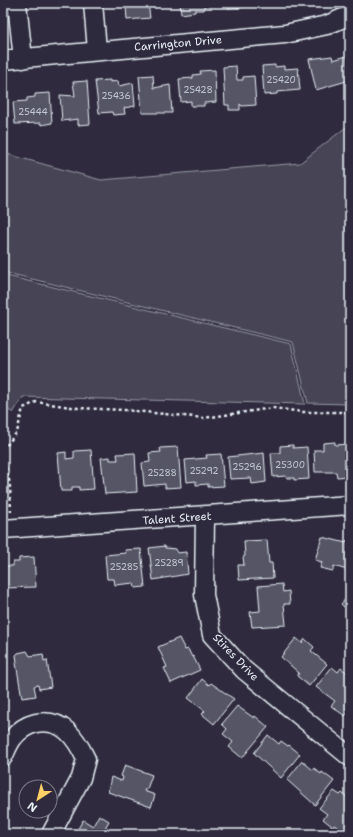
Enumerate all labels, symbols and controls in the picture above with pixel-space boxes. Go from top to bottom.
street label: Carrington Drive [134,32,222,55]
house number: 25420 [266,74,296,86]
house number: 25428 [183,84,213,96]
house number: 25436 [101,90,131,102]
house number: 25444 [18,106,48,118]
house number: 25300 [275,459,305,471]
house number: 25296 [232,461,262,473]
house number: 25292 [189,465,219,477]
house number: 25288 [147,467,177,479]
street label: Talent Street [142,509,212,528]
house number: 25289 [154,557,184,569]
house number: 25285 [110,561,138,573]
street label: Stires Drive [209,630,262,684]
north arrow [18,779,58,819]
text: N [24,798,40,815]

